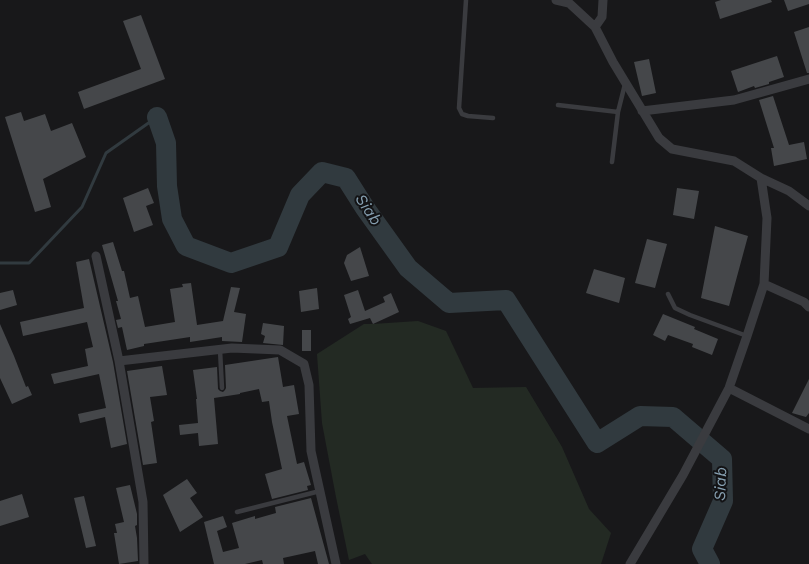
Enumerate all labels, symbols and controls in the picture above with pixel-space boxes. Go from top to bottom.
water label: Siab [351,191,385,229]
water label: Siab [711,467,731,501]

